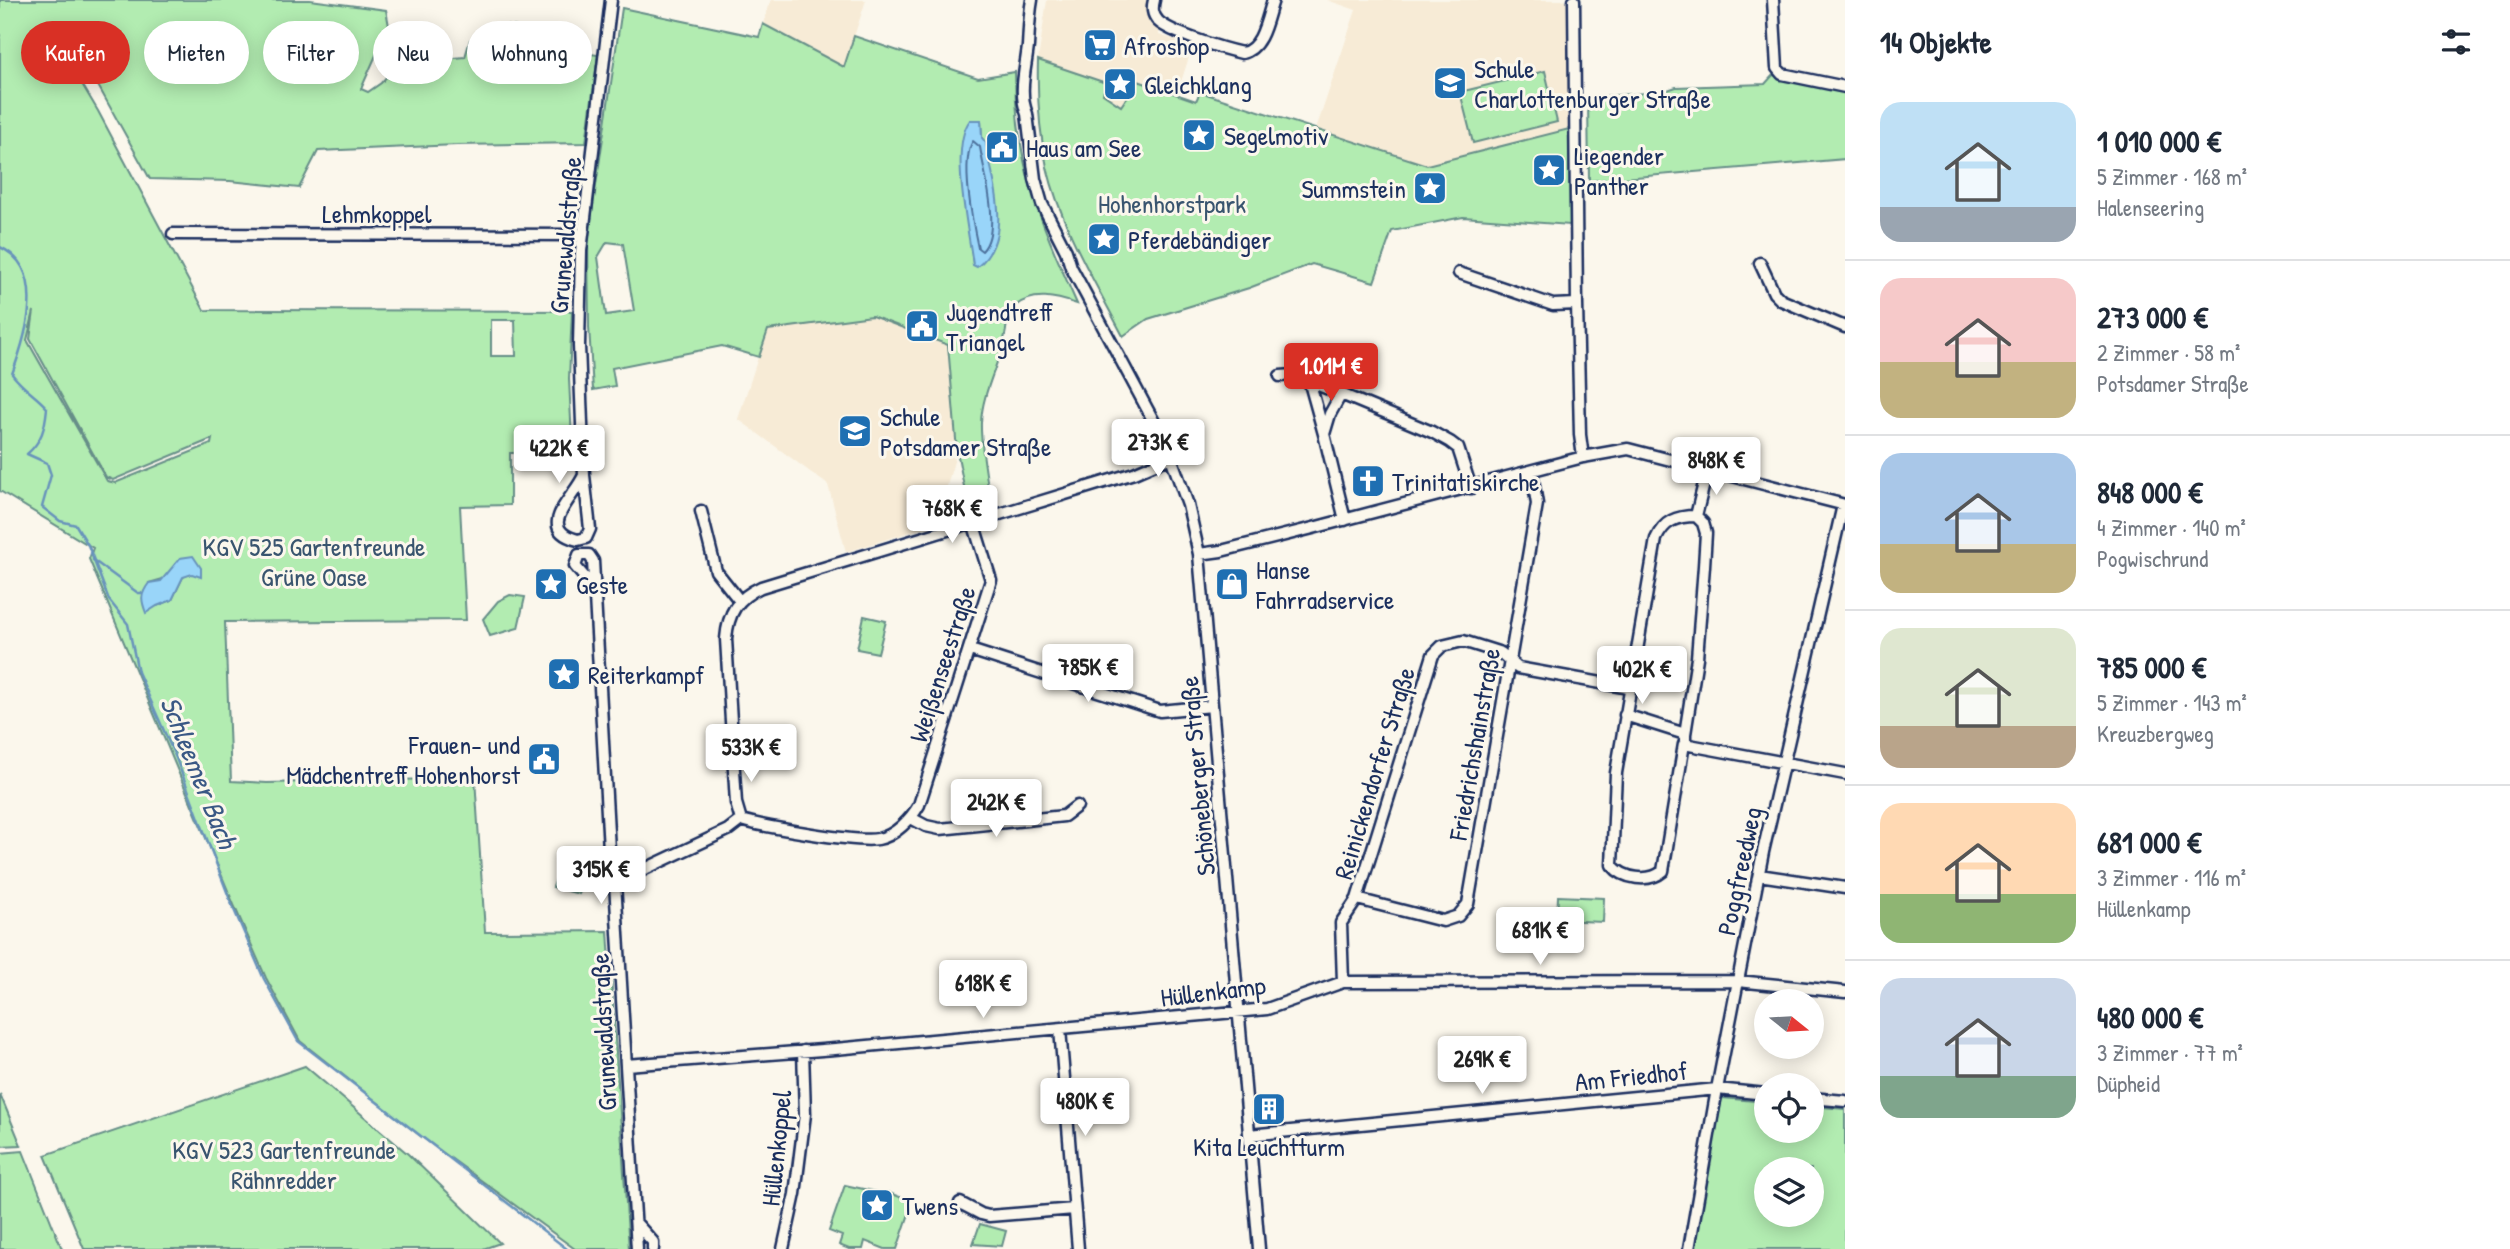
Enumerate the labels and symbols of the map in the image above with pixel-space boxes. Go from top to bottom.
supermarket icon: Afroshop [1081,26,1119,64]
place label: Afroshop [1124,28,1209,63]
place label: Schule Charlottenburger Straße [1474,51,1711,116]
school or university icon: Schule Charlottenburger Straße [1431,64,1469,102]
place icon: Gleichklang [1101,65,1139,103]
place label: Gleichklang [1144,67,1252,102]
place icon: Segelmotiv [1180,116,1218,154]
place label: Segelmotiv [1224,118,1329,153]
public building icon: Haus am See [983,128,1021,166]
place label: Haus am See [1026,130,1141,165]
place label: Liegender Panther [1574,138,1664,203]
place icon: Liegender Panther [1530,151,1568,189]
street label: Grunewaldstraße [541,155,589,315]
place icon: Summstein [1411,169,1449,207]
place label: Summstein [1301,171,1406,206]
park label: Hohenhorstpark [1098,186,1246,221]
street label: Lehmkoppel [322,196,432,231]
place icon: Pferdebändiger [1085,220,1123,258]
place label: Pferdebändiger [1128,222,1271,257]
place label: Jugendtreff Triangel [946,294,1053,359]
public building icon: Jugendtreff Triangel [903,307,941,345]
pin: 1.01M € [1266,344,1396,403]
place label: Schule Potsdamer Straße [880,399,1051,464]
school or university icon: Schule Potsdamer Straße [836,412,874,450]
pin: 273K € [1101,420,1215,479]
pin: 422K € [502,426,616,485]
pin: 848K € [1659,438,1773,497]
church icon: Trinitatiskirche [1349,462,1387,500]
place label: Trinitatiskirche [1392,464,1539,499]
pin: 768K € [895,486,1009,545]
park label: KGV 525 Gartenfreunde Grüne Oase [203,529,425,594]
place label: Hanse Fahrradservice [1255,552,1394,617]
place icon: Geste [532,565,570,603]
shop icon: Hanse Fahrradservice [1213,565,1251,603]
place label: Geste [576,567,628,602]
street label: Weißenseestraße [900,582,984,746]
pin: 785K € [1031,644,1145,704]
street label: Friedrichshainstraße [1440,645,1508,844]
pin: 402K € [1585,646,1699,706]
place icon: Reiterkampf [545,655,583,693]
place label: Reiterkampf [588,657,705,692]
street label: Reinickendorfer Straße [1325,663,1423,883]
street label: Schöneberger Straße [1171,675,1223,877]
water label: Schleemer Bach [151,691,247,856]
pin: 533K € [694,724,808,784]
place label: Frauen- und Mädchentreff Hohenhorst [286,727,521,792]
public building icon: Frauen- und Mädchentreff Hohenhorst [525,740,563,778]
pin: 242K € [939,780,1053,839]
street label: Poggfreedweg [1708,804,1770,938]
pin: 315K € [544,846,658,906]
pin: 681K € [1483,908,1597,967]
street label: Grunewaldstraße [581,952,625,1112]
pin: 618K € [926,960,1040,1020]
street label: Hüllenkamp [1158,967,1268,1015]
north arrow [1754,989,1824,1059]
pin: 269K € [1425,1036,1539,1096]
street label: Am Friedhof [1573,1053,1690,1099]
pin: 480K € [1028,1078,1142,1138]
street label: Hüllenkoppel [752,1088,800,1208]
building icon: Kita Leuchtturm [1250,1090,1288,1128]
place label: Kita Leuchtturm [1193,1129,1345,1164]
park label: KGV 523 Gartenfreunde Rähnredder [172,1132,396,1197]
place icon: Twens [858,1186,896,1224]
place label: Twens [902,1188,958,1223]

